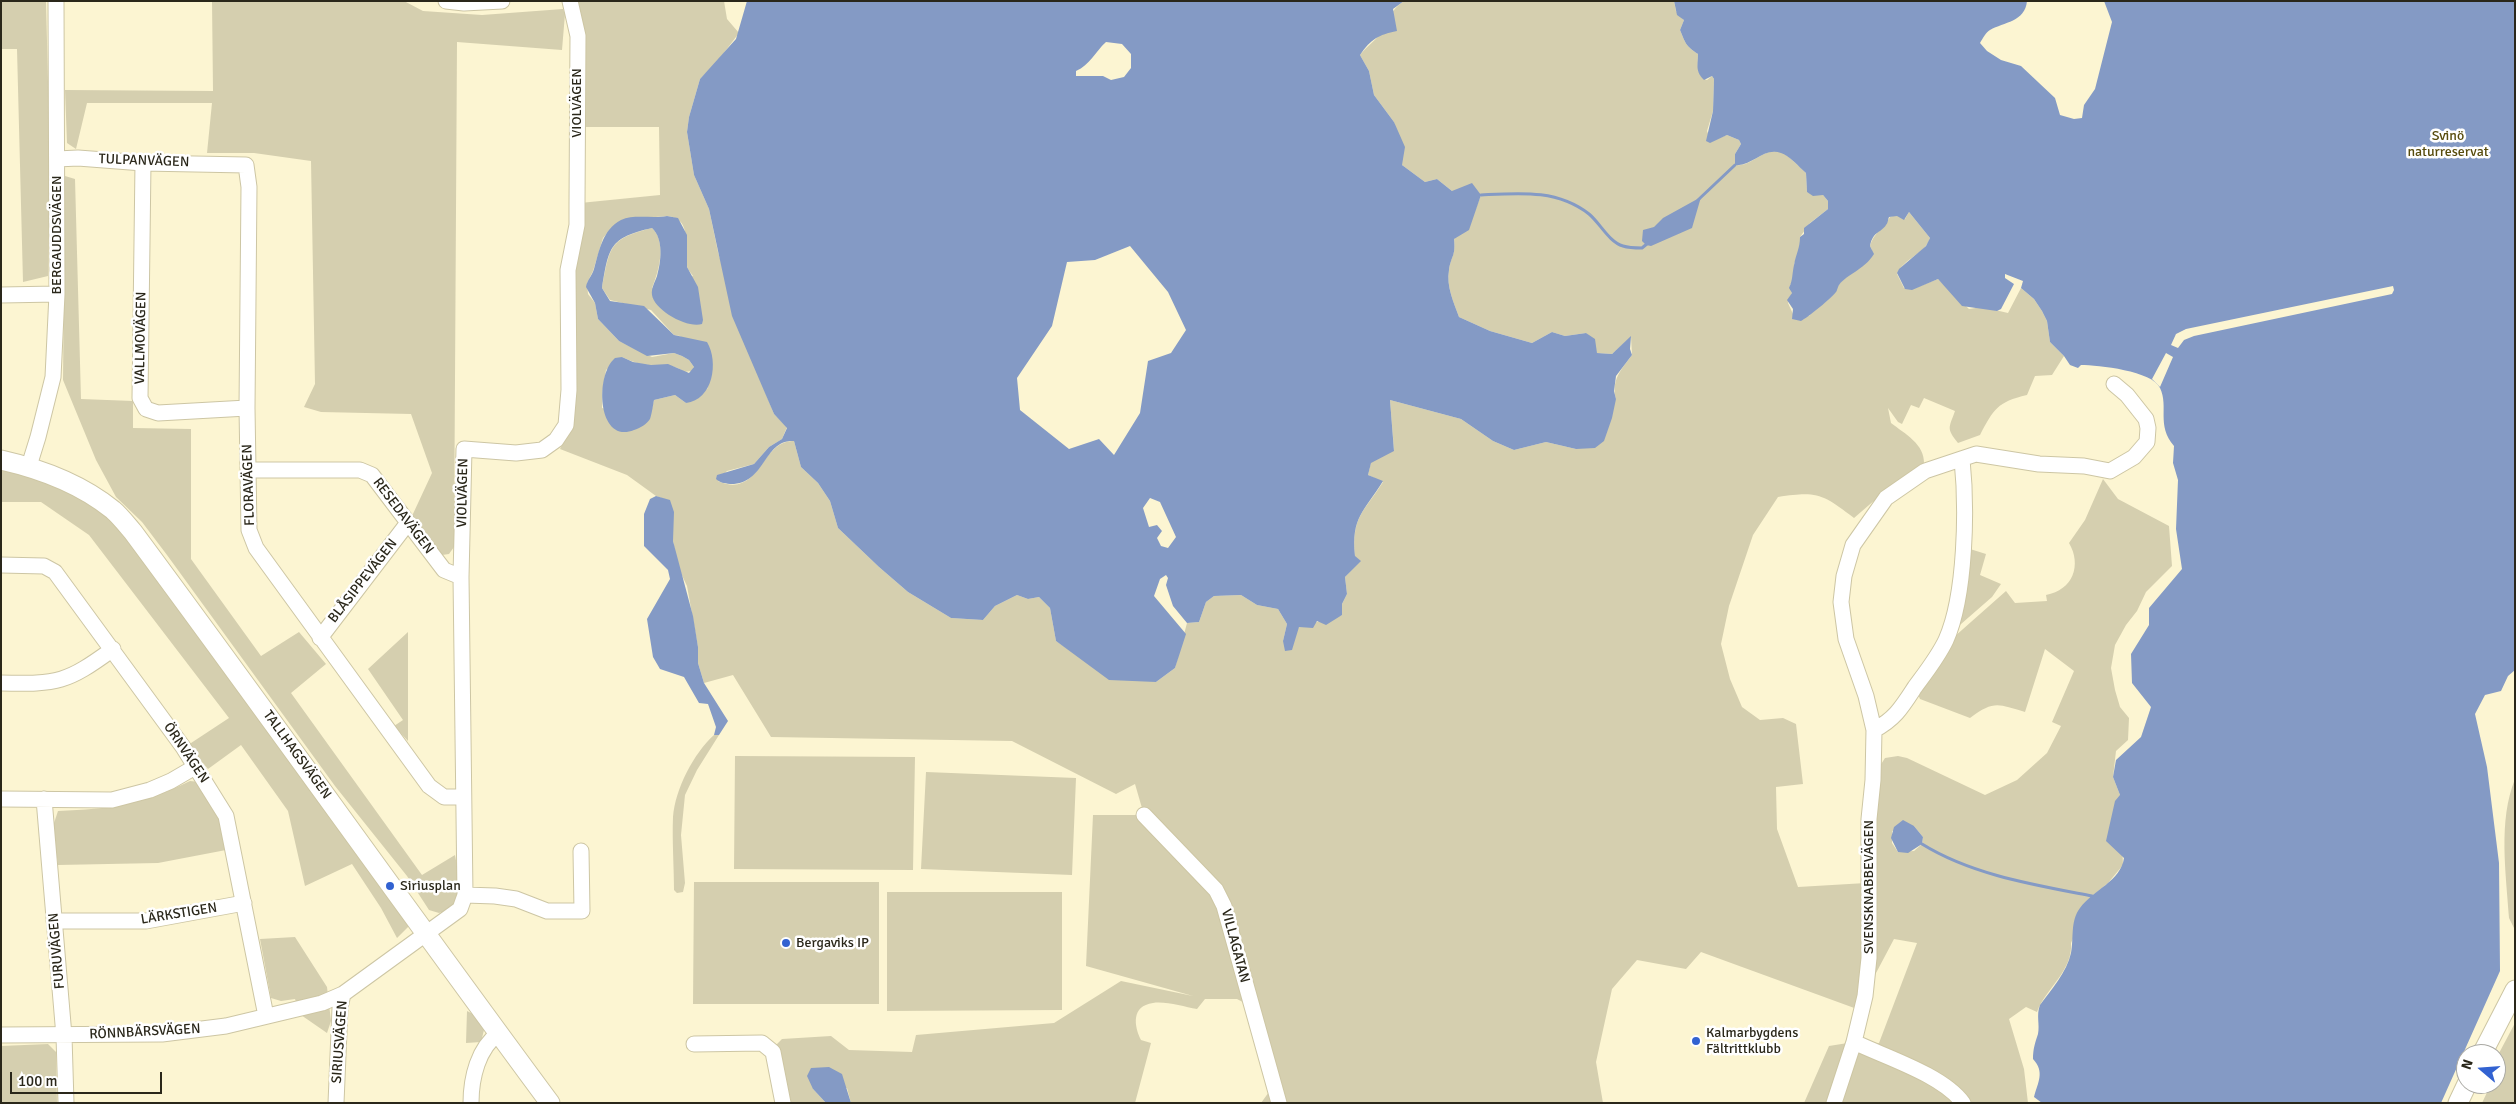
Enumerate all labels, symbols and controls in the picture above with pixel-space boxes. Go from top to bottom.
street label: VIOLVÄGEN [569,68,585,138]
park label: Svinö naturreservat [2407,128,2489,160]
street label: TULPANVÄGEN [98,151,190,171]
street label: BERGAUDDSVÄGEN [49,176,65,294]
street label: VALLMOVÄGEN [132,291,150,385]
street label: FLORAVÄGEN [239,444,259,526]
street label: VIOLVÄGEN [454,458,472,528]
street label: RESEDAVÄGEN [369,475,437,557]
street label: BLÅSIPPEVÄGEN [325,536,401,626]
street label: TALLHAGSVÄGEN [259,708,335,802]
street label: ÖRNVÄGEN [160,720,212,786]
street label: SVENSKNABBEVÄGEN [1861,820,1877,954]
place label: Siriusplan [400,878,461,894]
marker: Siriusplan [384,880,396,892]
street label: LÄRKSTIGEN [140,900,218,928]
street label: VILLAGATAN [1217,907,1253,985]
street label: FURUVÄGEN [45,912,69,990]
place label: Bergaviks IP [796,935,869,951]
marker: Bergaviks IP [780,937,792,949]
street label: SIRIUSVÄGEN [329,1000,351,1084]
street label: RÖNNBÄRSVÄGEN [89,1021,201,1043]
place label: Kalmarbygdens Fältrittklubb [1706,1025,1798,1058]
marker: Kalmarbygdens Fältrittklubb [1690,1035,1702,1047]
north arrow [2456,1044,2506,1094]
text: N [2458,1057,2477,1072]
scale bar [12,1062,165,1094]
text: 100 m [18,1072,58,1090]

